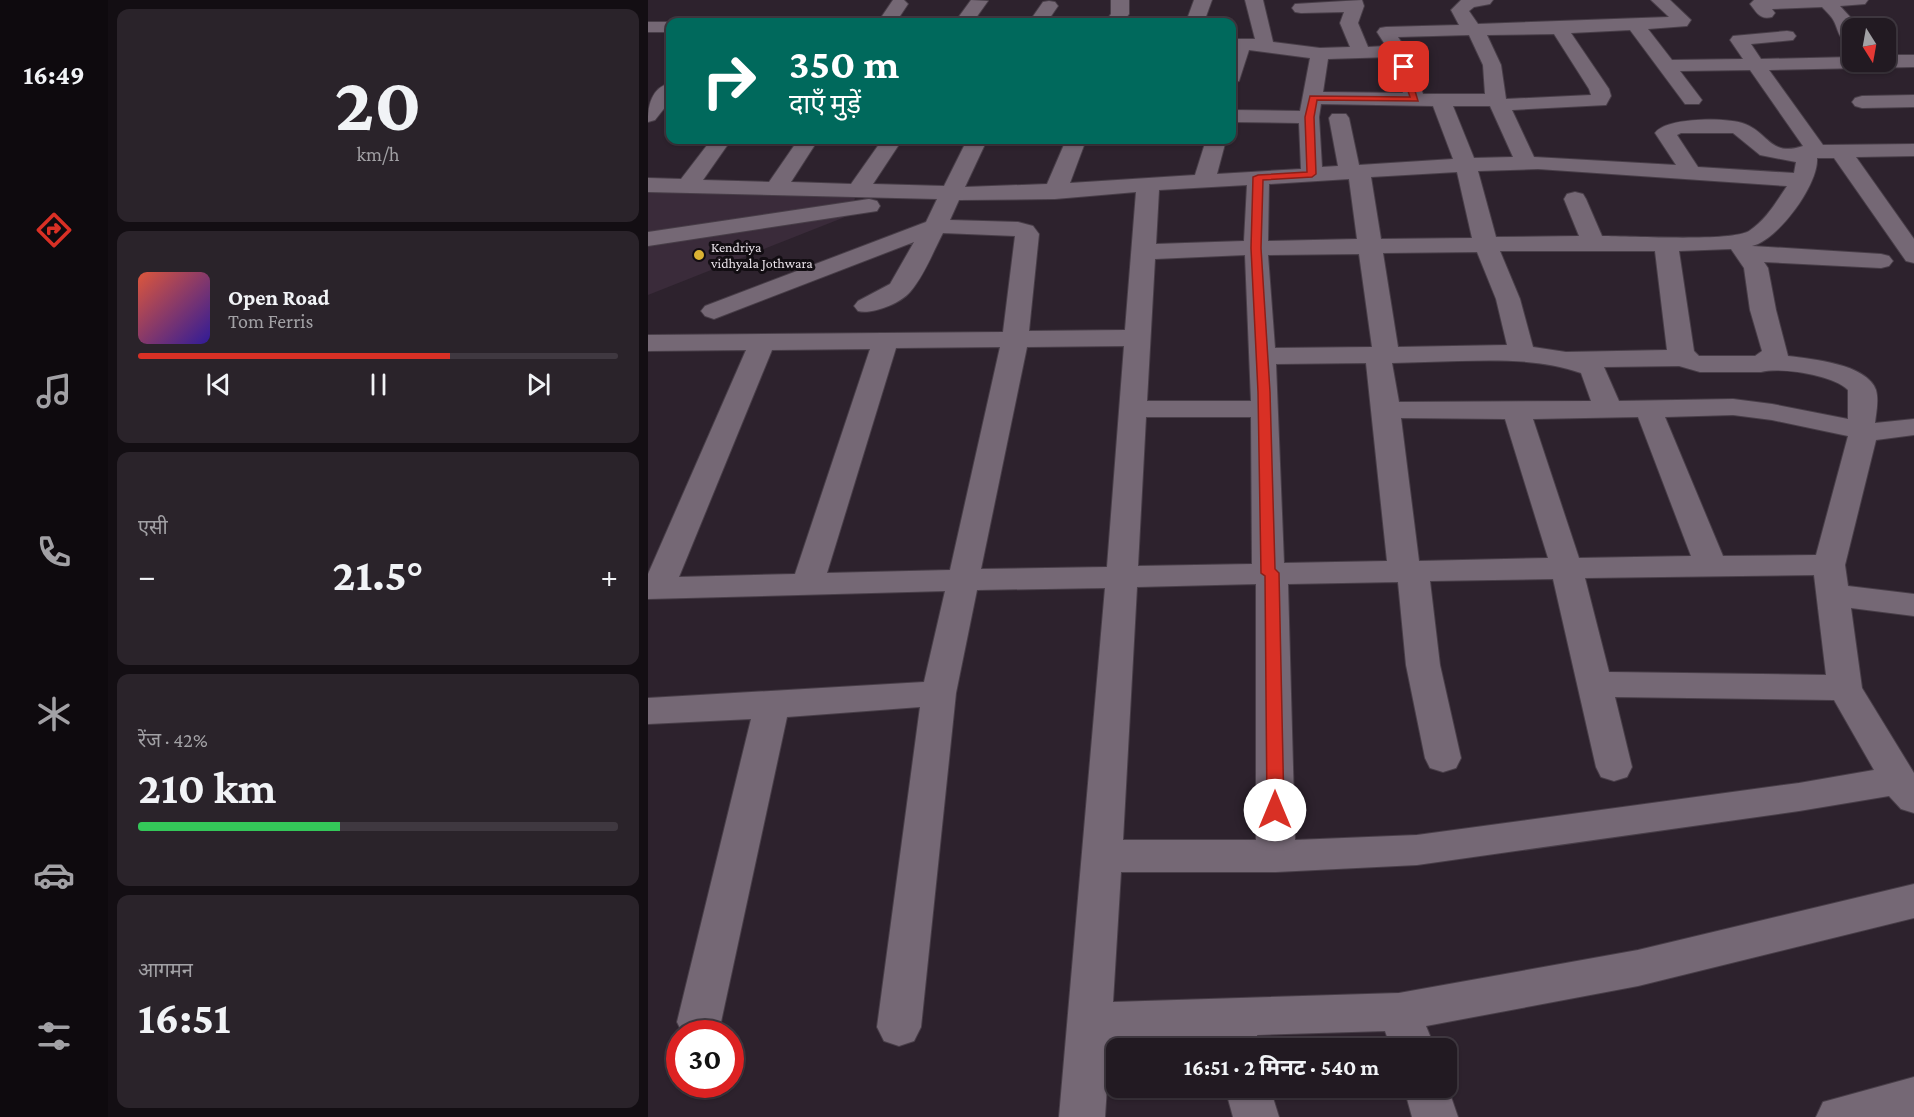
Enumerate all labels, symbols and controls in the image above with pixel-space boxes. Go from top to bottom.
north arrow [1842,18,1896,72]
map controls [1842,18,1896,72]
text: 350 m [789,40,899,87]
pin [1378,41,1429,92]
icon: right [690,42,768,120]
icon: arrive [1387,50,1420,83]
text: 16:49 [23,60,85,90]
text: 20 [334,60,422,147]
text: दाएँ मुड़ें [789,89,861,119]
text: km/h [356,143,400,165]
icon: directions [33,209,75,251]
place label: Kendriya vidhyala Jothwara [710,239,813,271]
marker: Kendriya vidhyala Jothwara [692,248,706,262]
text: Open Road [228,285,330,310]
text: Tom Ferris [228,310,313,332]
icon: previous [202,368,235,401]
icon: pause [362,368,395,401]
icon: next [522,368,555,401]
icon: music [33,370,75,412]
text: एसी [138,516,168,538]
icon: phone [33,531,75,573]
text: 21.5° [333,550,423,600]
text: − [138,557,155,594]
text: + [601,557,618,594]
icon: climate [33,693,75,735]
text: रेंज · 42% [138,729,208,751]
text: 210 km [138,763,276,813]
position arrow [1243,778,1307,842]
icon: car [33,854,75,896]
text: आगमन [138,959,193,981]
text: 16:51 [138,993,231,1043]
icon: filters [33,1015,75,1057]
speed limit sign: 30 [666,1020,744,1098]
text: 16:51 · 2 मिनट · 540 m [1184,1055,1379,1080]

